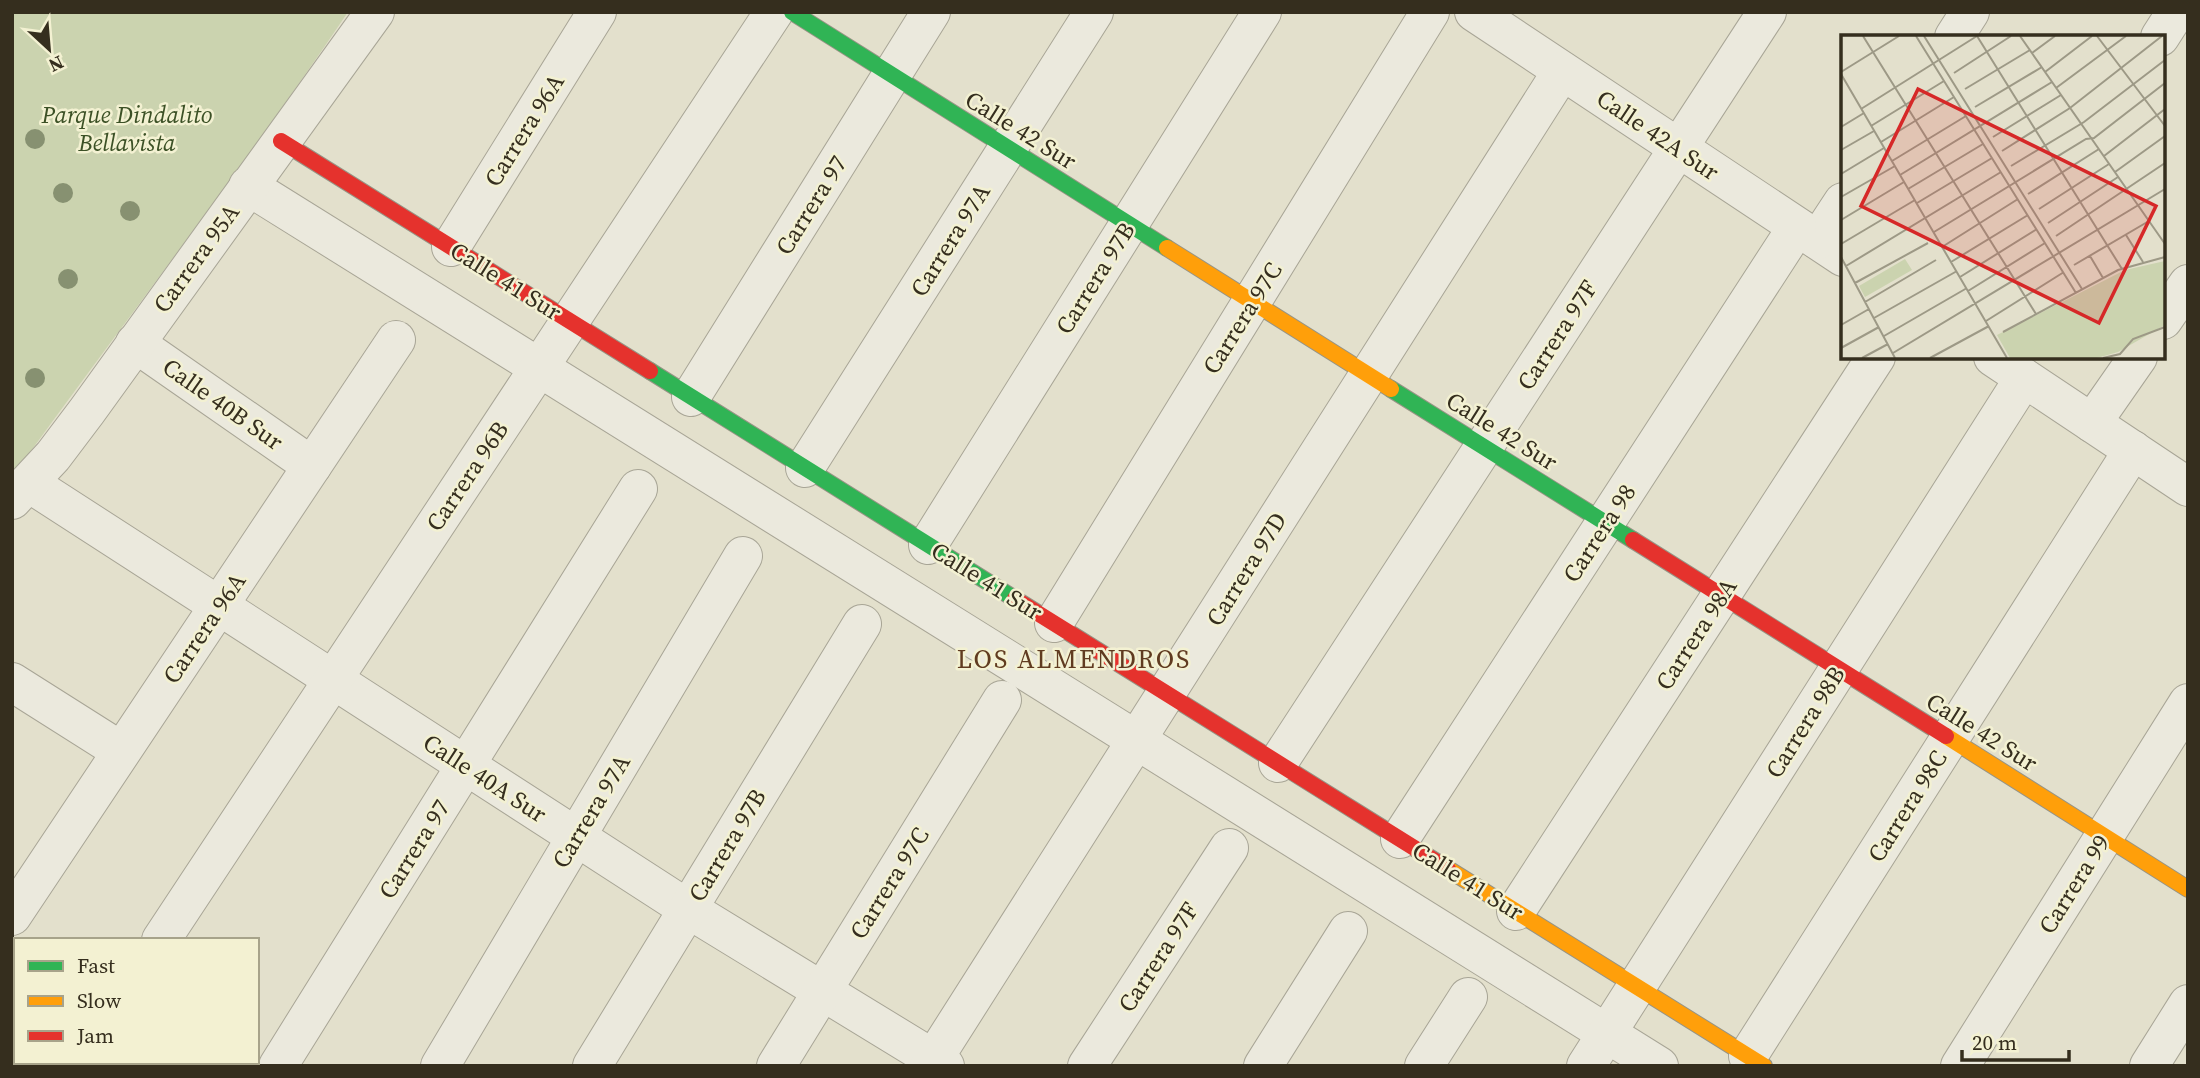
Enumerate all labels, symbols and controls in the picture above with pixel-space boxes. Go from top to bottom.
north arrow [14,14,84,84]
inset map [1841,35,2165,359]
text: N [44,50,68,79]
street label: Carrera 96A [476,67,572,193]
street label: Calle 42A Sur [1590,82,1726,188]
street label: Calle 42 Sur [959,83,1083,177]
park label: Parque Dindalito Bellavista [40,98,213,159]
street label: Carrera 97 [768,149,854,261]
street label: Carrera 97A [902,177,998,303]
street label: Carrera 95A [145,197,247,319]
street label: Carrera 97B [1048,216,1142,340]
street label: Calle 41 Sur [444,234,568,328]
street label: Carrera 97C [1195,256,1289,380]
street label: Carrera 97F [1509,273,1605,396]
street label: Calle 40B Sur [156,350,290,458]
street label: Calle 42 Sur [1440,384,1564,478]
street label: Carrera 96B [418,414,516,538]
street label: Carrera 98 [1555,477,1643,589]
street label: Carrera 97D [1198,506,1294,632]
street label: Calle 41 Sur [925,534,1049,628]
street label: Carrera 96A [155,566,253,690]
street label: Carrera 98A [1648,572,1745,696]
district label: LOS ALMENDROS [957,641,1191,677]
street label: Carrera 98B [1758,660,1852,784]
street label: Calle 42 Sur [1920,685,2044,779]
street label: Calle 40A Sur [417,726,553,830]
street label: Carrera 98C [1860,744,1954,868]
street label: Carrera 97A [544,748,638,874]
street label: Carrera 97B [680,782,774,908]
street label: Carrera 97 [371,793,457,905]
street label: Carrera 97C [842,821,936,945]
street label: Carrera 99 [2031,828,2117,940]
street label: Calle 41 Sur [1406,834,1530,928]
street label: Carrera 97F [1110,895,1206,1018]
legend [14,938,259,1064]
text: Fast [77,951,115,980]
text: Slow [77,986,121,1015]
scale bar [1962,1018,2069,1062]
text: Jam [76,1021,114,1050]
text: 20 m [1972,1028,2017,1057]

